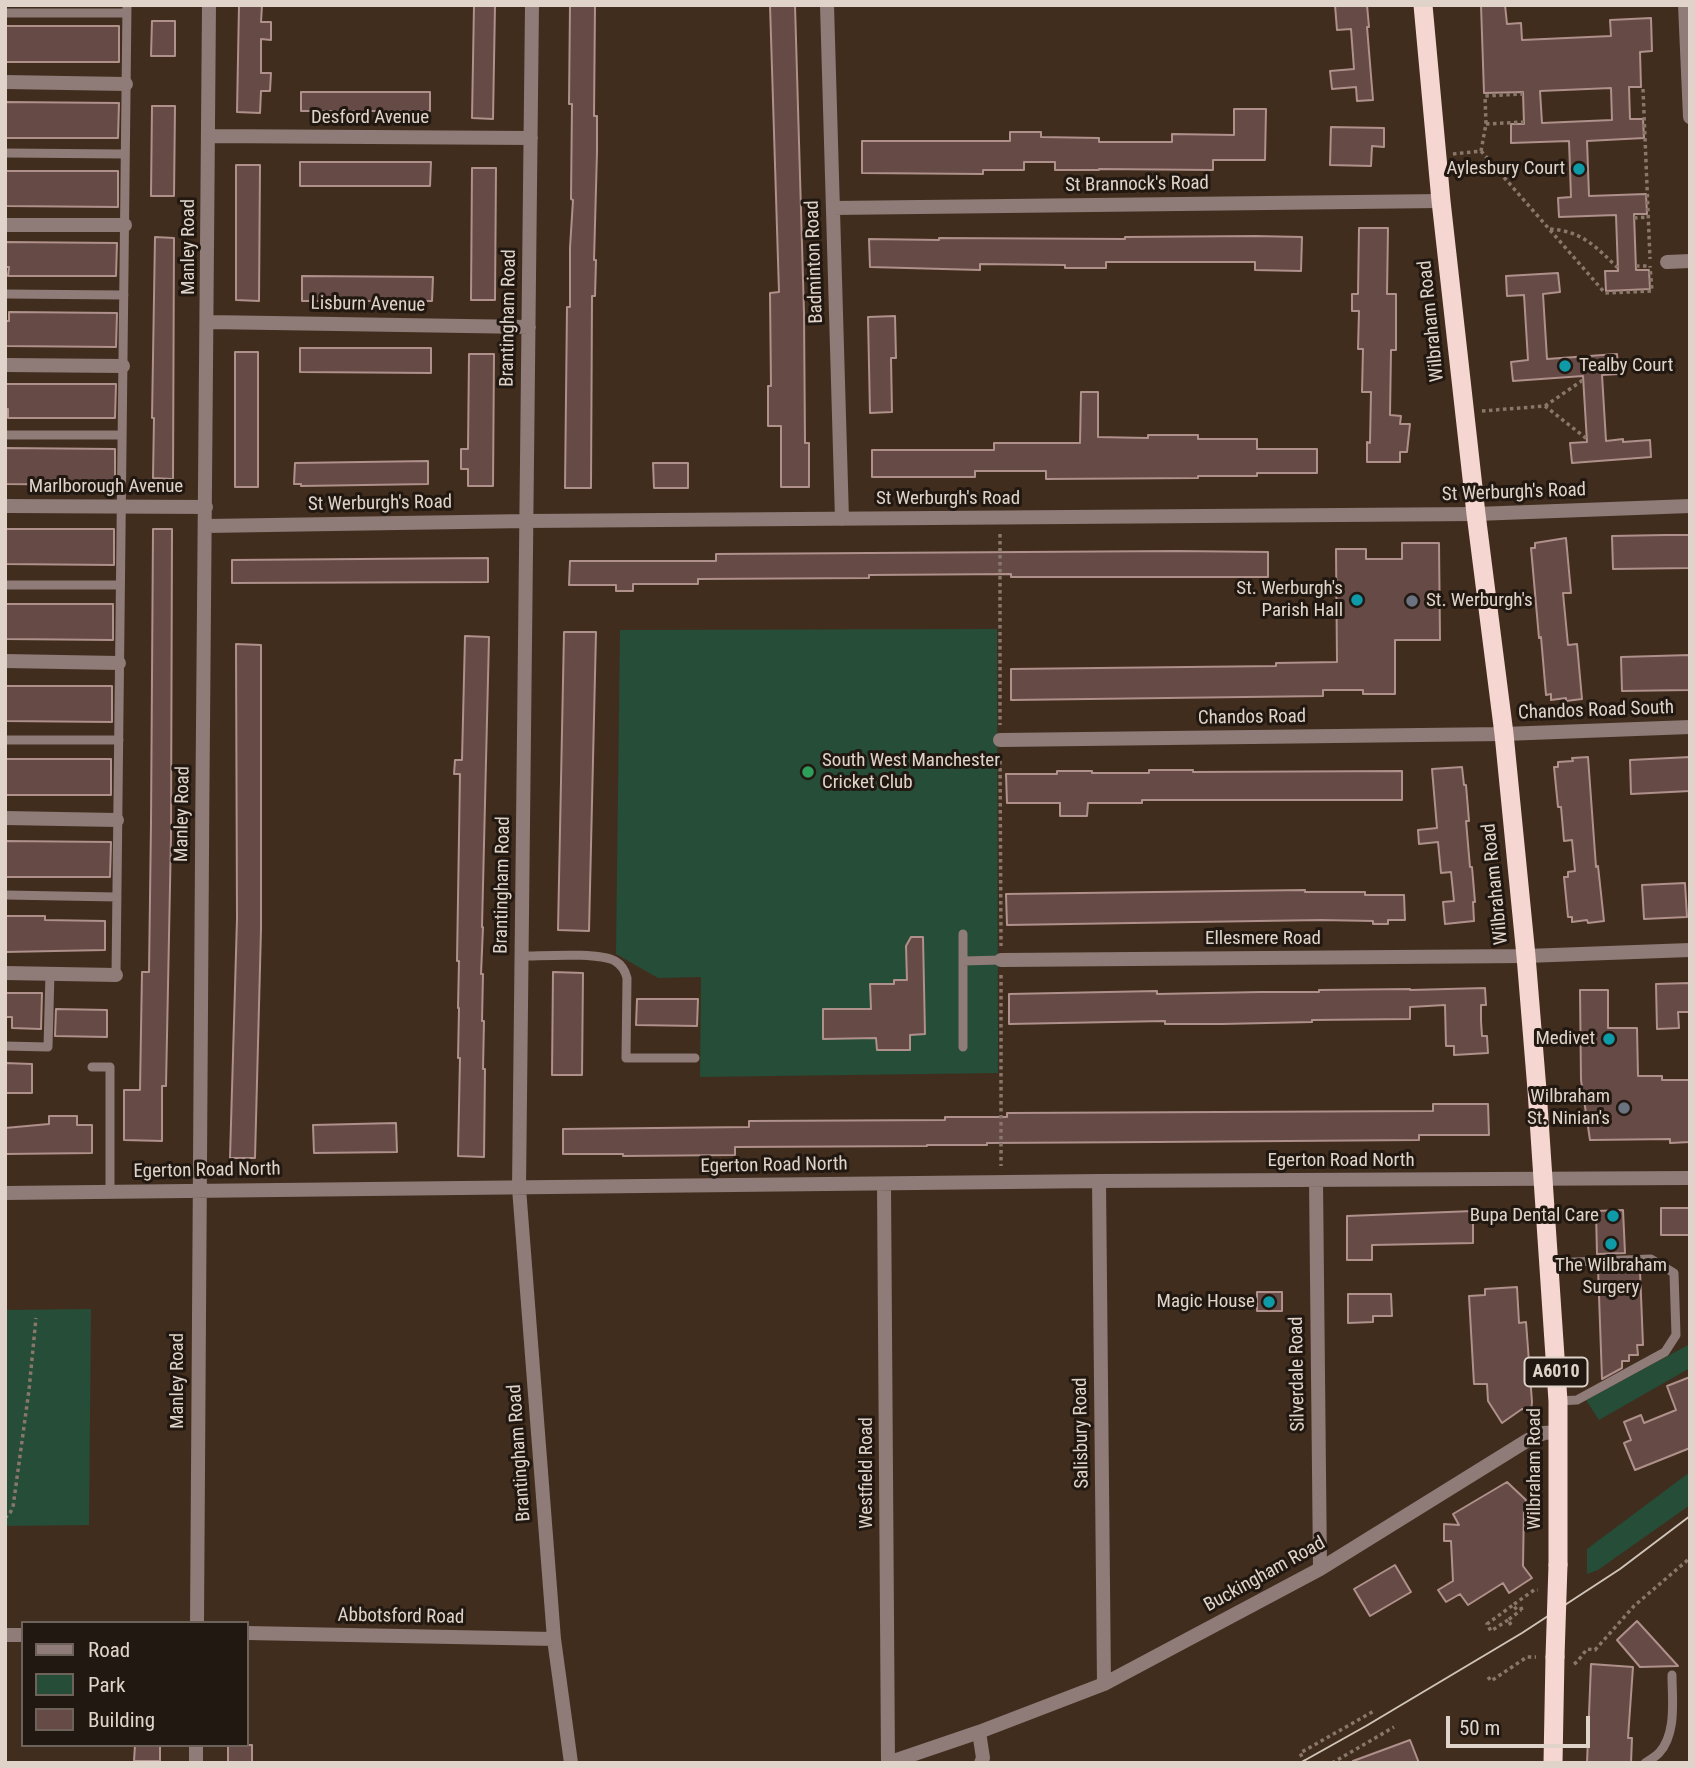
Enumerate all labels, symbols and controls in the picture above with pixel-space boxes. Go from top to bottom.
street label: Desford Avenue [311,107,429,129]
place label: Aylesbury Court [1447,158,1565,180]
marker: Aylesbury Court [1571,161,1587,177]
street label: St Brannock's Road [1065,172,1209,198]
street label: Manley Road [178,199,200,295]
street label: Badminton Road [801,200,829,324]
street label: Brantingham Road [496,249,522,387]
street label: Wilbraham Road [1414,259,1450,383]
street label: Lisburn Avenue [310,293,426,317]
place label: Tealby Court [1579,355,1673,377]
marker: Tealby Court [1557,358,1573,374]
street label: Marlborough Avenue [29,476,183,498]
street label: St Werburgh's Road [1442,479,1586,507]
street label: St Werburgh's Road [876,488,1020,510]
street label: St Werburgh's Road [308,491,452,517]
place label: St. Werburgh's Parish Hall [1236,578,1343,622]
place label: St. Werburgh's [1426,590,1533,612]
marker: St. Werburgh's Parish Hall [1349,592,1365,608]
marker: St. Werburgh's [1404,593,1420,609]
street label: Chandos Road South [1518,697,1674,725]
street label: Chandos Road [1198,706,1306,730]
place label: South West Manchester Cricket Club [822,750,1000,794]
marker: South West Manchester Cricket Club [800,764,816,780]
street label: Manley Road [171,766,195,862]
street label: Brantingham Road [490,816,516,954]
street label: Wilbraham Road [1478,822,1514,946]
street label: Ellesmere Road [1205,928,1321,950]
place label: Medivet [1535,1028,1595,1050]
marker: Medivet [1601,1031,1617,1047]
place label: Wilbraham St. Ninian's [1527,1086,1610,1130]
marker: Wilbraham St. Ninian's [1616,1100,1632,1116]
street label: Egerton Road North [1267,1150,1415,1172]
street label: Egerton Road North [700,1153,848,1179]
street label: Egerton Road North [133,1158,281,1184]
place label: Bupa Dental Care [1470,1205,1599,1227]
marker: Bupa Dental Care [1605,1208,1621,1224]
marker: The Wilbraham Surgery [1603,1236,1619,1252]
place label: The Wilbraham Surgery [1555,1255,1667,1299]
place label: Magic House [1157,1291,1255,1313]
marker: Magic House [1261,1294,1277,1310]
street label: Silverdale Road [1286,1316,1310,1432]
street label: Manley Road [167,1333,189,1429]
road number: A6010 [1524,1358,1588,1386]
street label: Salisbury Road [1070,1377,1094,1489]
street label: Brantingham Road [504,1384,536,1522]
street label: Wilbraham Road [1524,1408,1546,1530]
street label: Westfield Road [856,1417,878,1529]
street label: Buckingham Road [1200,1532,1330,1618]
street label: Abbotsford Road [338,1604,464,1630]
legend [21,1621,248,1747]
text: Road [88,1638,130,1662]
text: Park [88,1673,125,1697]
scale bar [1450,1702,1594,1746]
text: Building [88,1708,155,1732]
text: 50 m [1459,1716,1500,1740]

